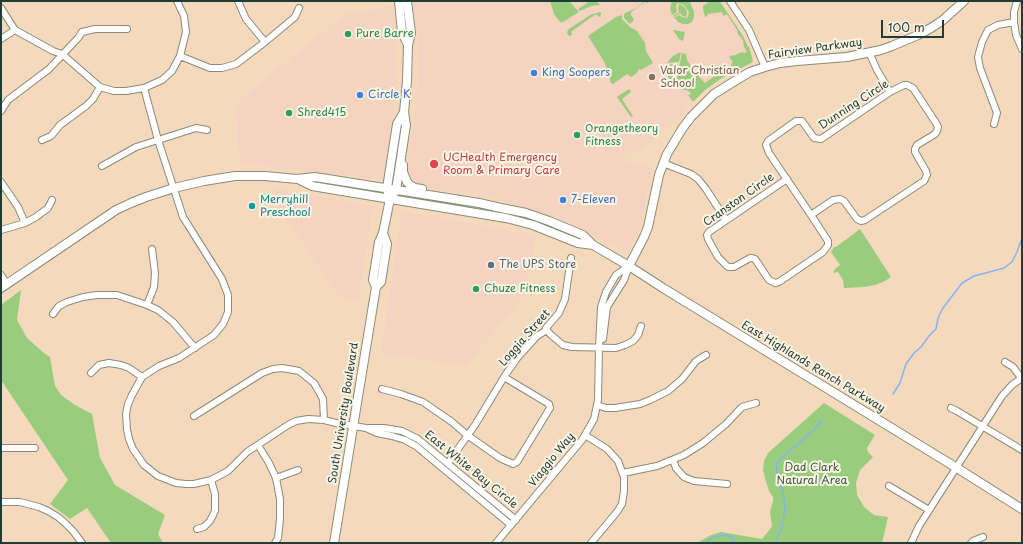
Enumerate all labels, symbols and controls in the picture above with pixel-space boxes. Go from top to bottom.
scale bar [883,12,946,38]
text: 100 m [888,18,925,36]
place label: Pure Barre [356,27,414,41]
marker: Pure Barre [343,29,353,39]
street label: Fairview Parkway [767,36,863,62]
place label: Valor Christian School [660,64,739,90]
place label: King Soopers [542,66,610,80]
marker: King Soopers [529,68,539,78]
marker: Valor Christian School [647,72,657,82]
street label: Dunning Circle [817,78,891,132]
place label: Circle K [368,88,411,102]
marker: Circle K [355,90,365,100]
place label: Shred415 [297,106,346,120]
marker: Shred415 [284,108,294,118]
place label: Orangetheory Fitness [585,122,658,148]
marker: Orangetheory Fitness [572,130,582,140]
place label: UCHealth Emergency Room & Primary Care [443,151,560,177]
marker: UCHealth Emergency Room & Primary Care [428,158,440,170]
street label: Cranston Circle [701,171,777,229]
place label: Merryhill Preschool [260,193,311,219]
place label: 7-Eleven [571,193,616,207]
marker: 7-Eleven [558,195,568,205]
marker: Merryhill Preschool [247,201,257,211]
place label: The UPS Store [499,258,576,272]
marker: The UPS Store [486,260,496,270]
place label: Chuze Fitness [484,282,556,296]
marker: Chuze Fitness [471,284,481,294]
street label: Loggia Street [497,307,553,369]
street label: East Highlands Ranch Parkway [739,319,887,415]
street label: South University Boulevard [326,342,362,484]
street label: East White Bay Circle [422,428,520,512]
street label: Viaggio Way [526,430,578,490]
park label: Dad Clark Natural Area [777,461,847,487]

